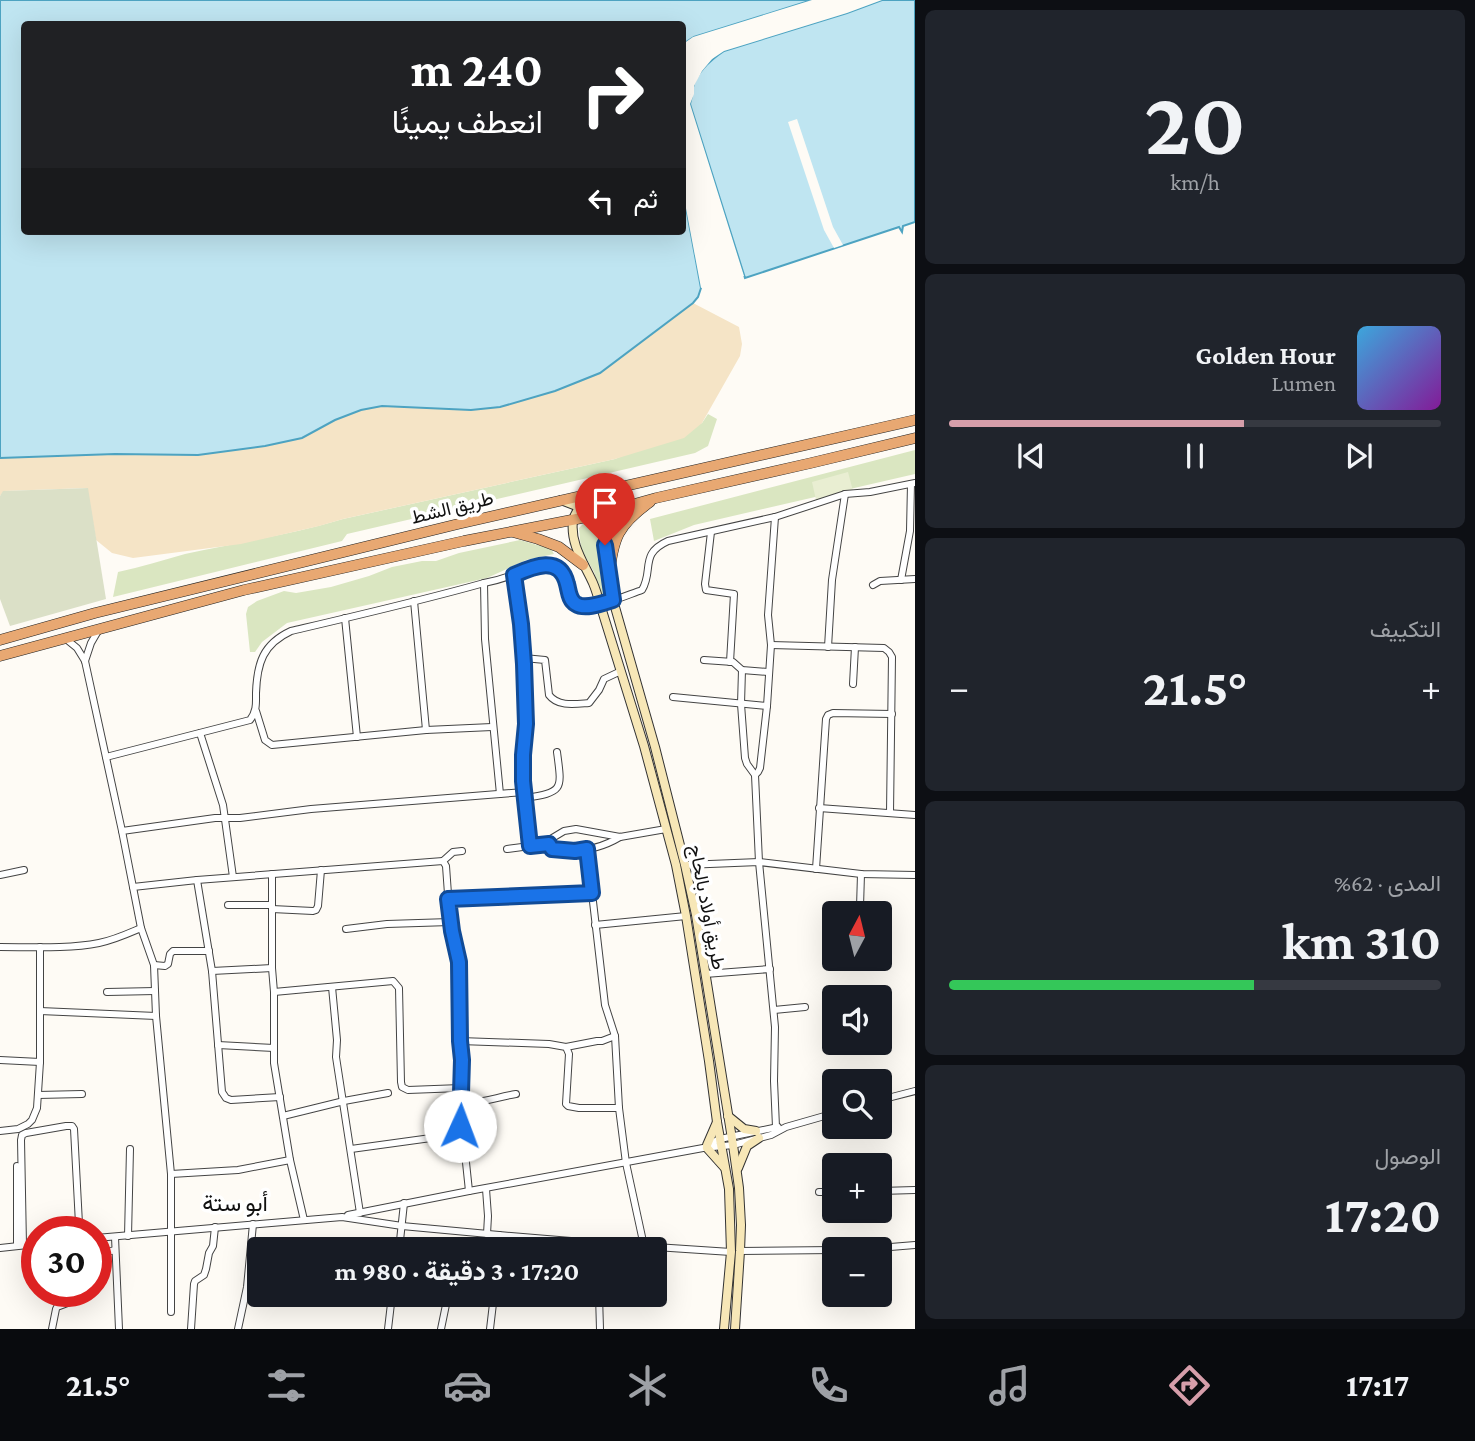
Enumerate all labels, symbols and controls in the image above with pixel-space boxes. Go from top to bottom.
text: 240 m [411,42,543,97]
icon: right [567,49,658,140]
text: 20 [1144,72,1246,174]
text: انعطف يمينًا [392,104,543,140]
text: km/h [1170,169,1220,195]
icon: left [582,182,620,220]
text: ثم [634,185,658,214]
text: Golden Hour [1195,341,1336,370]
text: Lumen [1272,370,1336,396]
icon: previous [1012,437,1050,475]
icon: pause [1176,437,1214,475]
icon: next [1340,437,1378,475]
pin [575,473,635,545]
icon: arrive [586,484,624,522]
street label: طريق الشط [409,487,496,529]
text: التكييف [1370,616,1441,642]
text: 21.5° [1143,658,1248,716]
text: − [949,666,969,708]
text: + [1421,666,1441,708]
street label: طريق أولاد بالحاج [683,843,730,972]
text: المدى · 62% [1334,870,1441,896]
north arrow [822,901,892,971]
map controls [822,901,892,1307]
text: 310 km [1282,912,1441,970]
button: sound [822,985,892,1055]
button: search [822,1069,892,1139]
position arrow [423,1089,497,1163]
text: الوصول [1375,1143,1441,1169]
button: + [822,1153,892,1223]
text: 17:20 [1325,1185,1441,1243]
district label: أبو ستة [202,1190,268,1218]
speed limit sign: 30 [21,1216,112,1307]
button: − [822,1237,892,1307]
text: 17:20 · 3 دقيقة · 980 m [335,1257,579,1286]
icon: filters [262,1361,311,1410]
icon: car [443,1361,492,1410]
icon: climate [623,1361,672,1410]
icon: phone [804,1361,853,1410]
icon: music [985,1361,1034,1410]
icon: directions [1165,1361,1214,1410]
text: 21.5° [66,1367,130,1403]
text: 17:17 [1346,1367,1409,1403]

